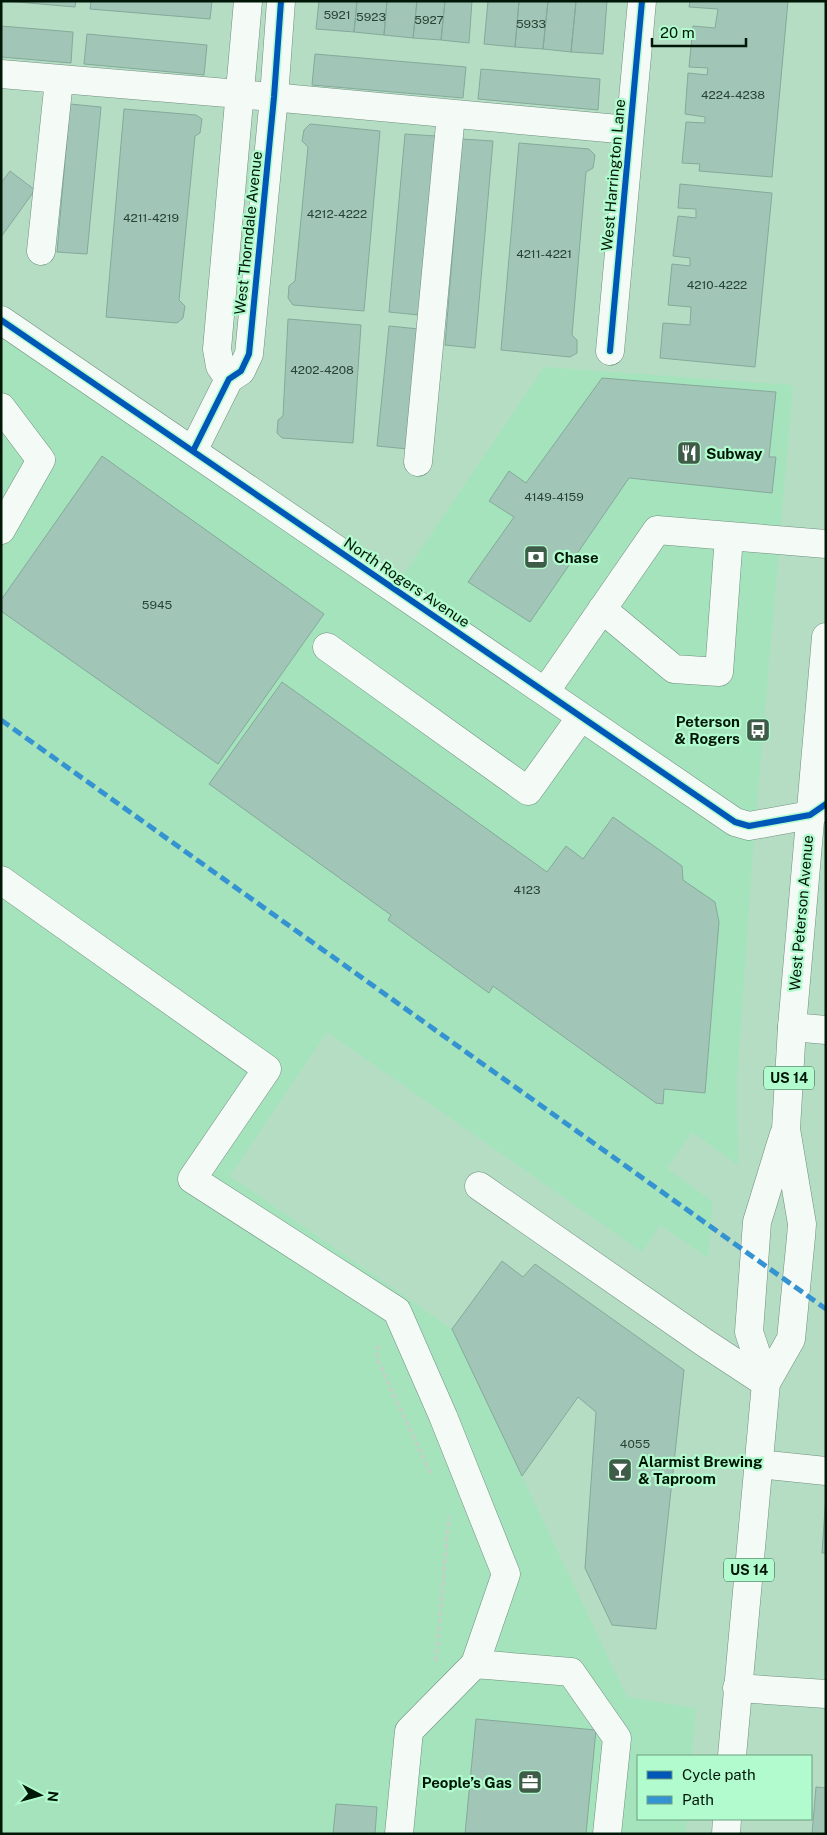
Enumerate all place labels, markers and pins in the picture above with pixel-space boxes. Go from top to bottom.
restaurant icon: Subway [676,440,702,466]
place label: Subway [706,445,763,462]
bank icon: Chase [523,544,549,570]
place label: Chase [554,549,599,566]
place label: Peterson & Rogers [674,713,740,747]
bus stop icon: Peterson & Rogers [745,717,771,743]
place label: Alarmist Brewing & Taproom [638,1453,763,1487]
bar icon: Alarmist Brewing & Taproom [607,1457,633,1483]
office icon: People’s Gas [517,1769,543,1795]
place label: People’s Gas [422,1774,512,1791]

